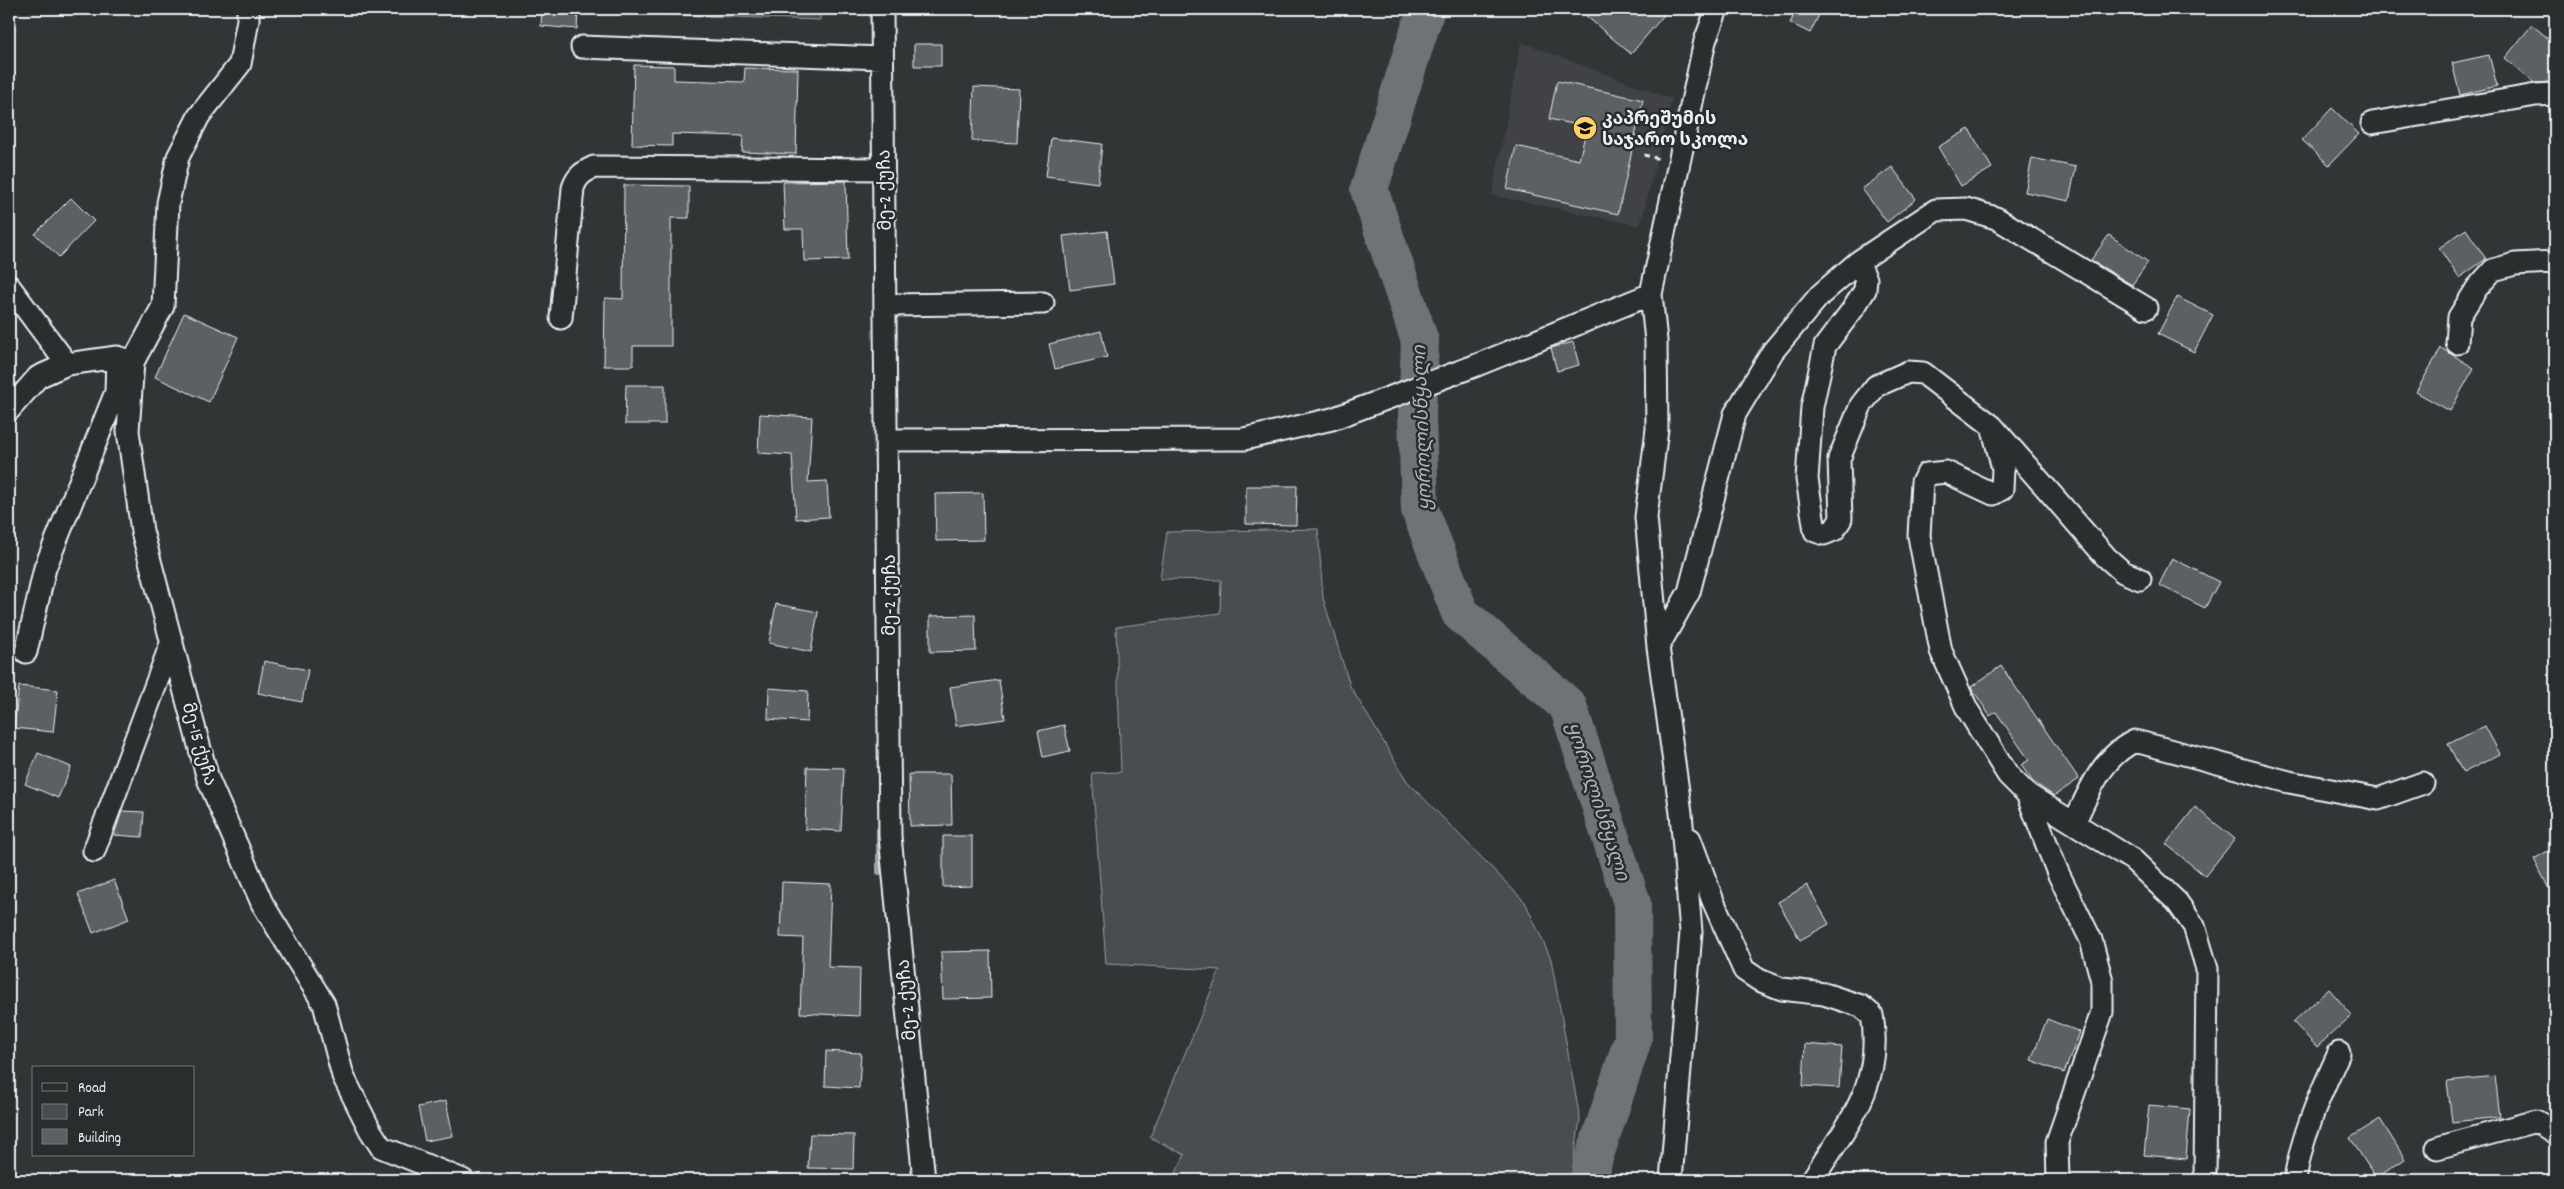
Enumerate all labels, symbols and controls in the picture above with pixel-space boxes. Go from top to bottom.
place label: კაპრეშუმის საჯარო სკოლა [1602,108,1748,154]
school or university icon: კაპრეშუმის საჯარო სკოლა [1572,115,1598,141]
street label: მე-2 ქუჩა [873,149,900,231]
water label: ყოროლისწყალი [1408,344,1441,511]
street label: მე-2 ქუჩა [879,554,904,636]
street label: მე-15 ქუჩა [174,700,221,789]
water label: ყოროლისწყალი [1557,719,1634,886]
street label: მე-2 ქუჩა [892,958,924,1041]
legend [32,1066,195,1156]
text: Road [78,1078,106,1100]
text: Park [78,1102,104,1124]
text: Building [78,1128,121,1150]

